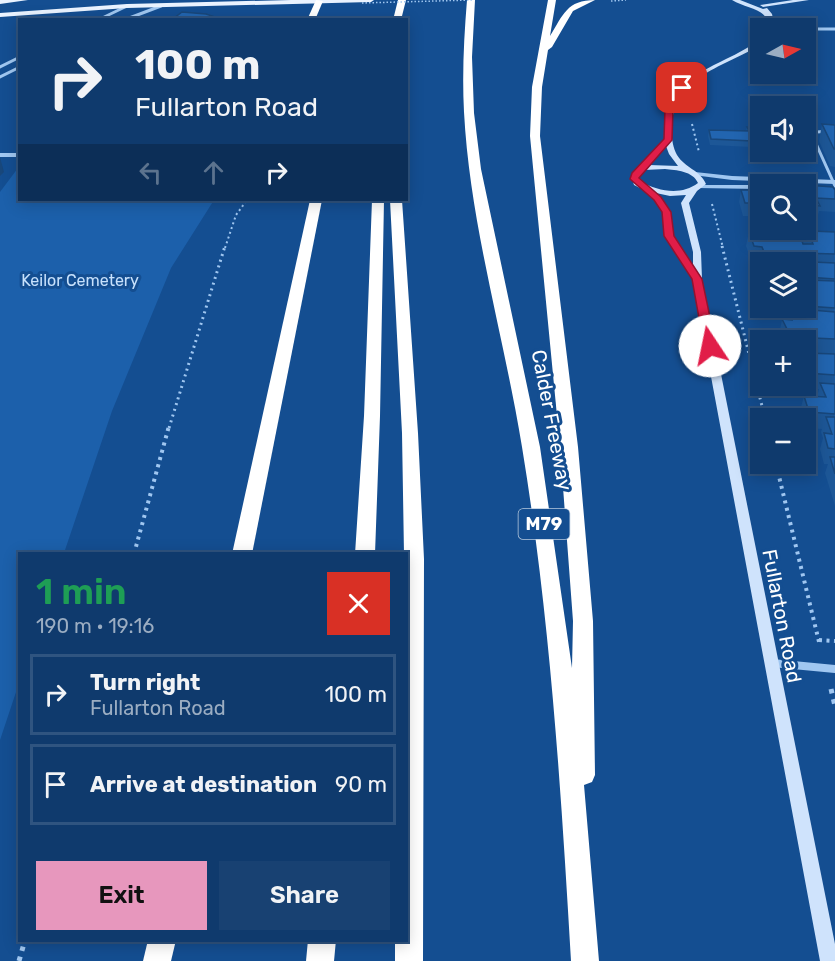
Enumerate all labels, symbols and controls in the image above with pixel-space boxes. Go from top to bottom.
north arrow [750,18,816,84]
map controls [750,18,816,474]
text: 100 m [135,40,260,90]
icon: right [36,42,114,120]
pin [656,62,707,113]
icon: arrive [665,71,698,104]
text: Fullarton Road [135,91,318,123]
button: sound [750,96,816,162]
icon: left [134,156,167,189]
icon: ahead [197,156,230,189]
icon: right [260,156,293,189]
button: search [750,174,816,240]
button: layers [750,252,816,318]
park label: Keilor Cemetery [21,271,139,290]
position arrow [678,314,742,378]
button: + [750,330,816,396]
street label: Calder Freeway [527,348,577,492]
button: − [750,408,816,474]
road number: M79 [518,509,570,539]
street label: Fullarton Road [757,547,807,685]
text: 1 min [36,570,127,613]
button: close [327,572,390,635]
text: 190 m · 19:16 [36,614,154,638]
text: Turn right [90,669,200,696]
icon: right [39,678,72,711]
text: 100 m [325,681,387,708]
text: Fullarton Road [90,696,226,720]
icon: arrive [39,768,72,801]
text: Arrive at destination [90,771,317,798]
text: 90 m [335,771,387,798]
button: Exit [36,861,207,930]
button: Share [219,861,390,930]

